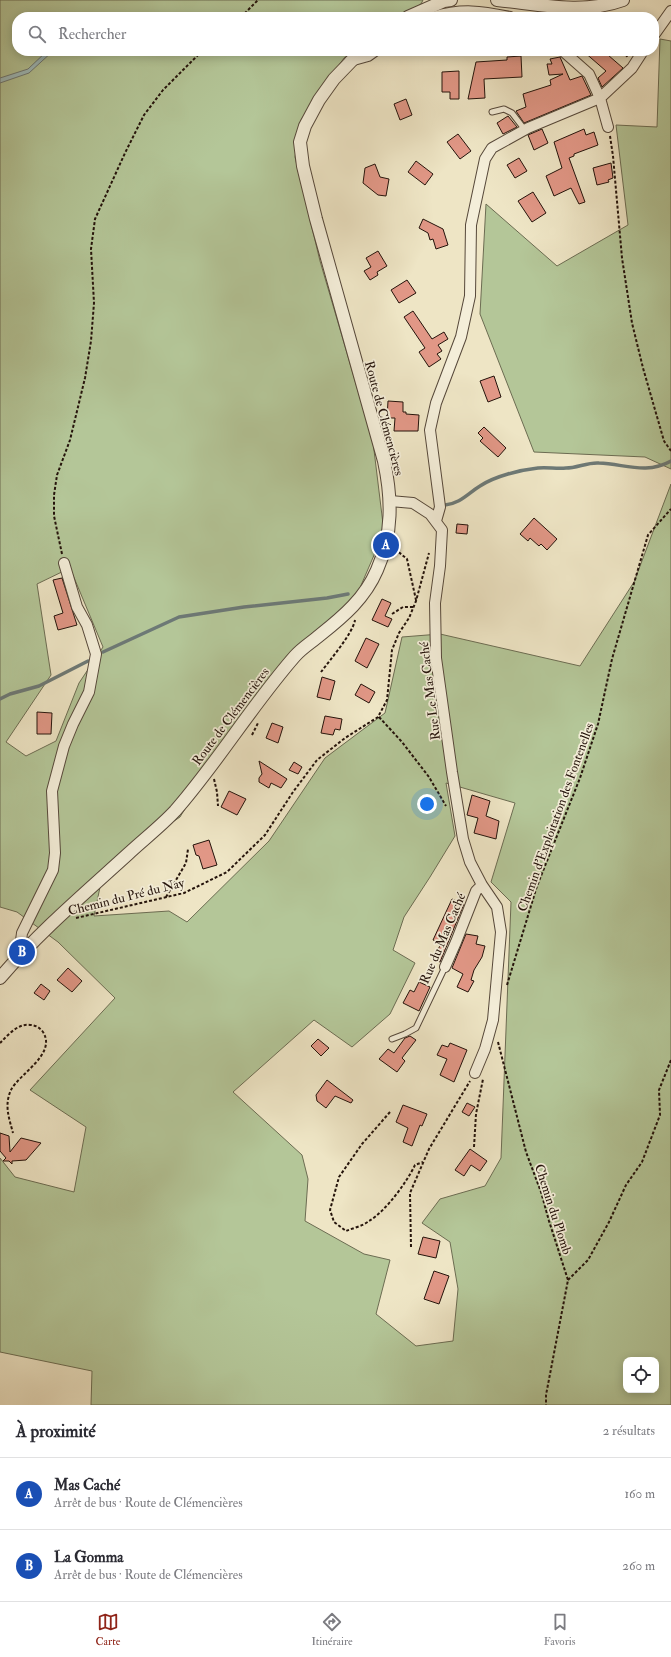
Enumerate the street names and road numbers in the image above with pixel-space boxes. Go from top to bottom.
street label: Route de Clémencières [361,359,407,478]
street label: Rue Le Mas Caché [416,640,444,741]
street label: Route de Clémencières [189,664,273,769]
street label: Chemin d'Exploitation des Fontenelles [514,720,599,914]
street label: Chemin du Pré du Nay [66,875,187,920]
street label: Rue du Mas Caché [417,890,470,986]
street label: Chemin du Plomb [531,1162,575,1257]

